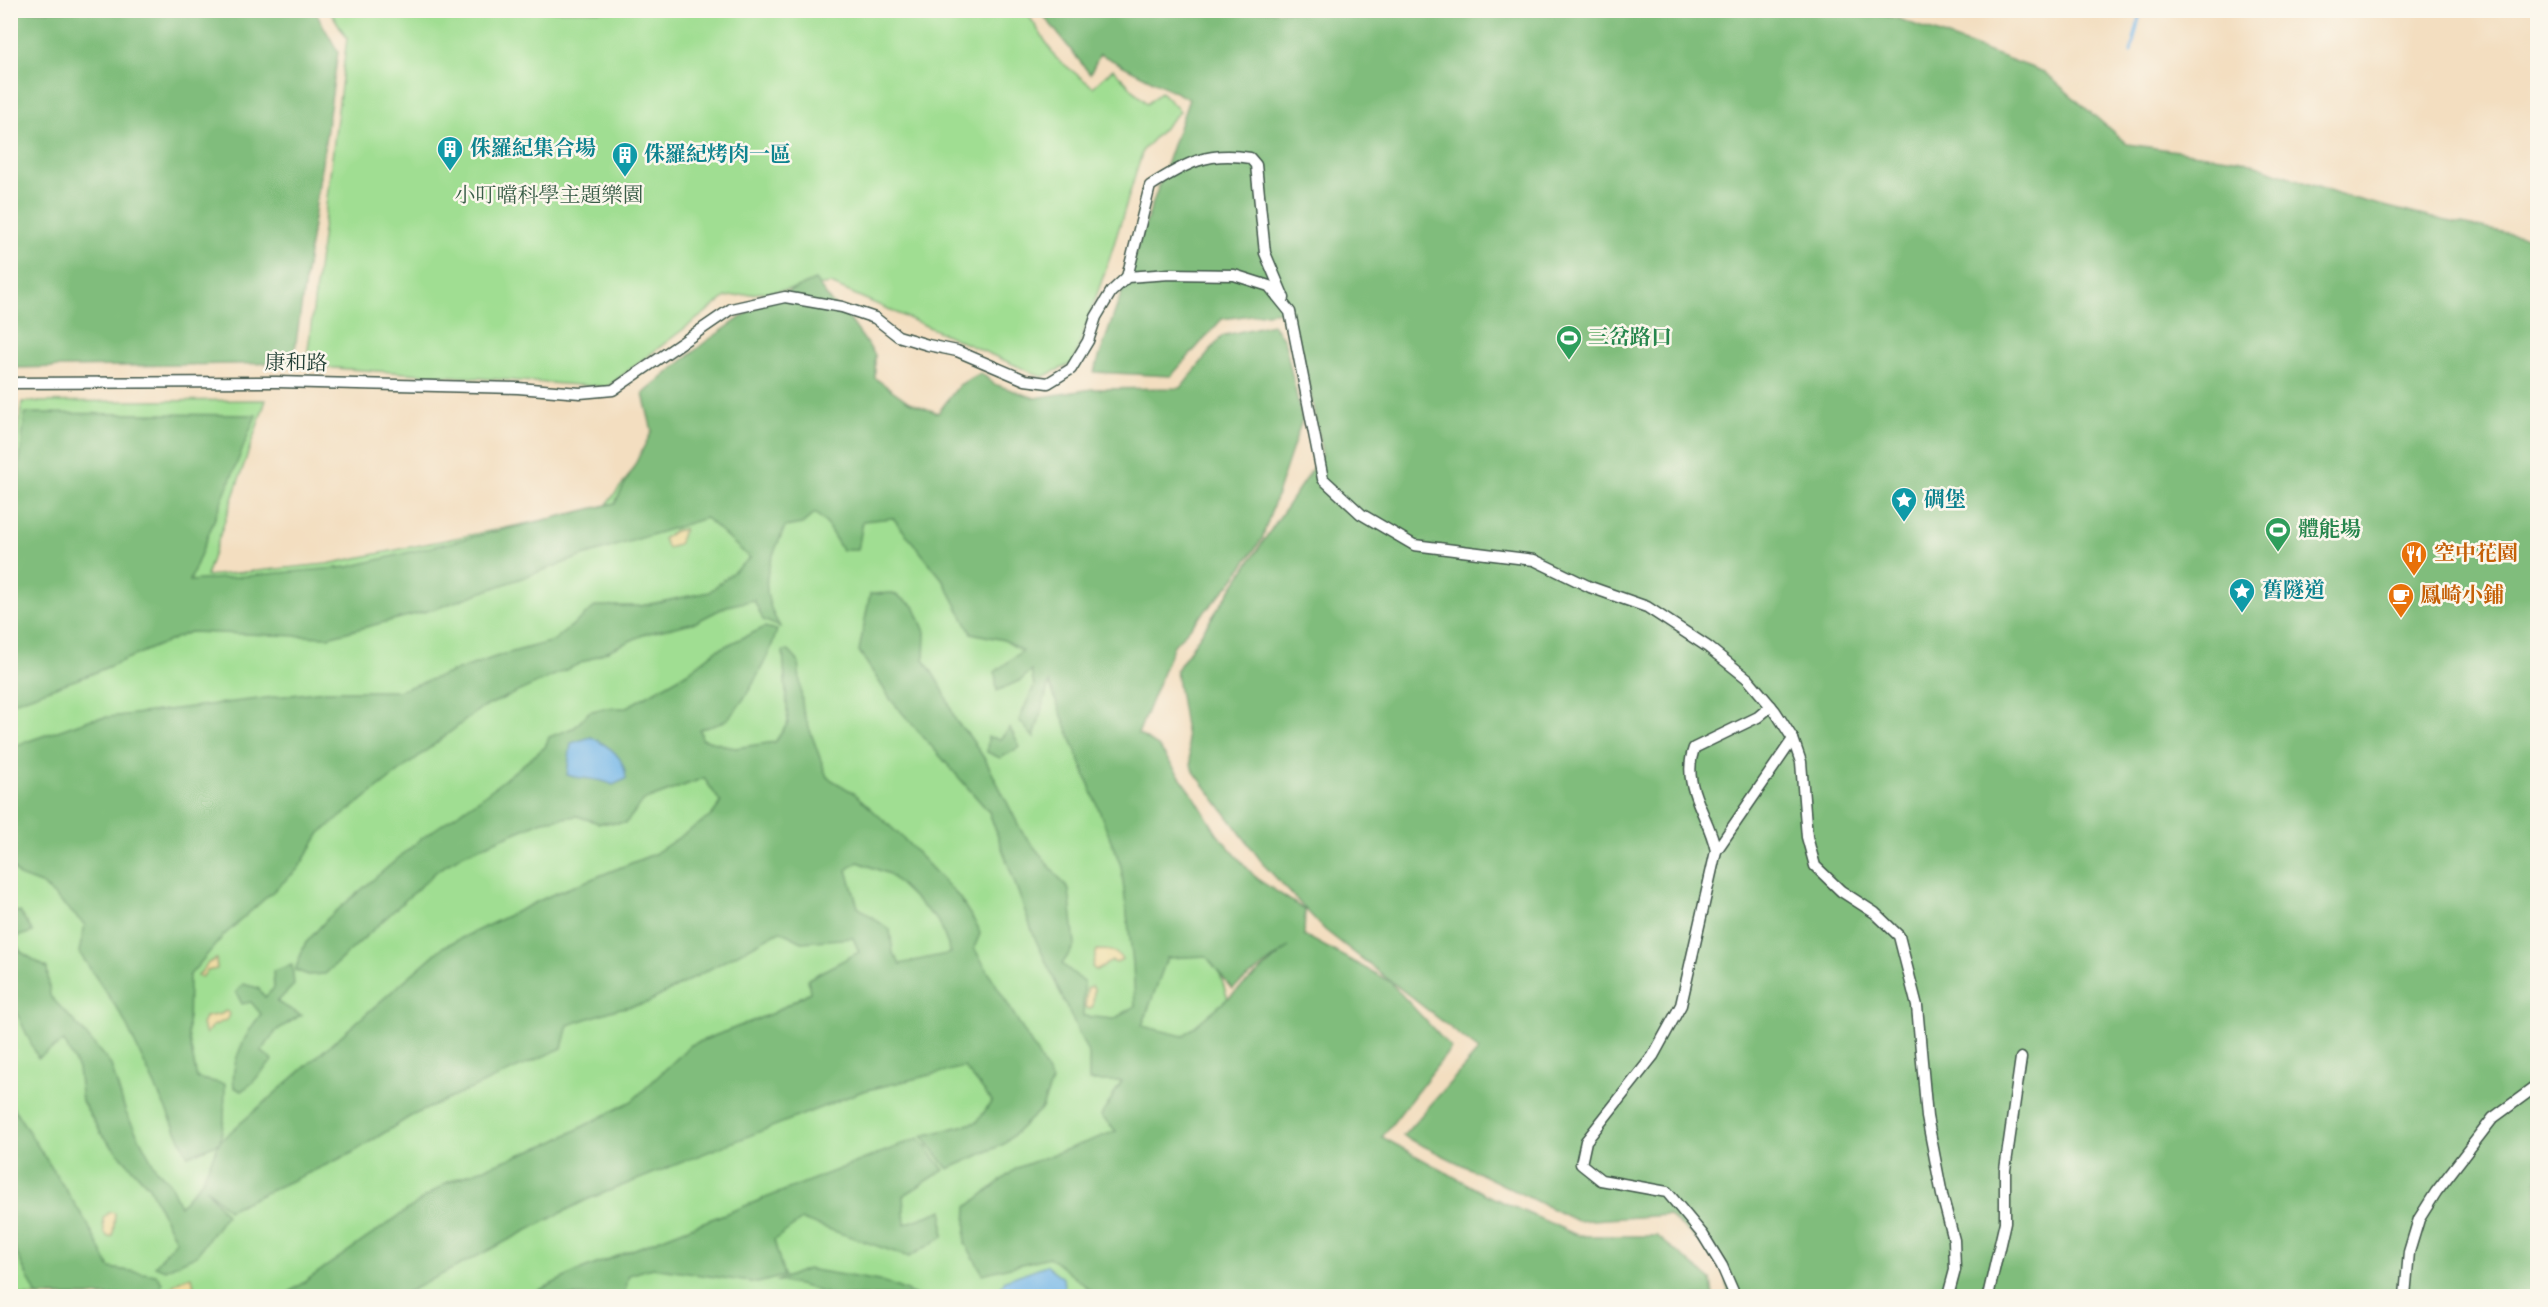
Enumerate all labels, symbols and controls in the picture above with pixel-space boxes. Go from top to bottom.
building icon: 侏羅紀集合場 [435,134,465,172]
place label: 侏羅紀集合場 [470,136,596,160]
building icon: 侏羅紀烤肉一區 [610,140,640,178]
place label: 侏羅紀烤肉一區 [644,142,791,166]
park label: 小叮噹科學主題樂園 [455,184,644,207]
sports icon: 三岔路口 [1554,323,1584,361]
place label: 三岔路口 [1588,325,1672,349]
street label: 康和路 [264,351,328,375]
place icon: 碉堡 [1889,485,1919,523]
place label: 碉堡 [1924,488,1966,511]
sports icon: 體能場 [2263,515,2293,553]
place label: 體能場 [2298,517,2361,541]
restaurant icon: 空中花園 [2399,539,2429,577]
place label: 空中花園 [2434,542,2518,565]
place icon: 舊隧道 [2227,576,2257,614]
place label: 舊隧道 [2262,578,2325,602]
cafe icon: 鳳崎小鋪 [2386,581,2416,619]
place label: 鳳崎小鋪 [2420,583,2504,607]

